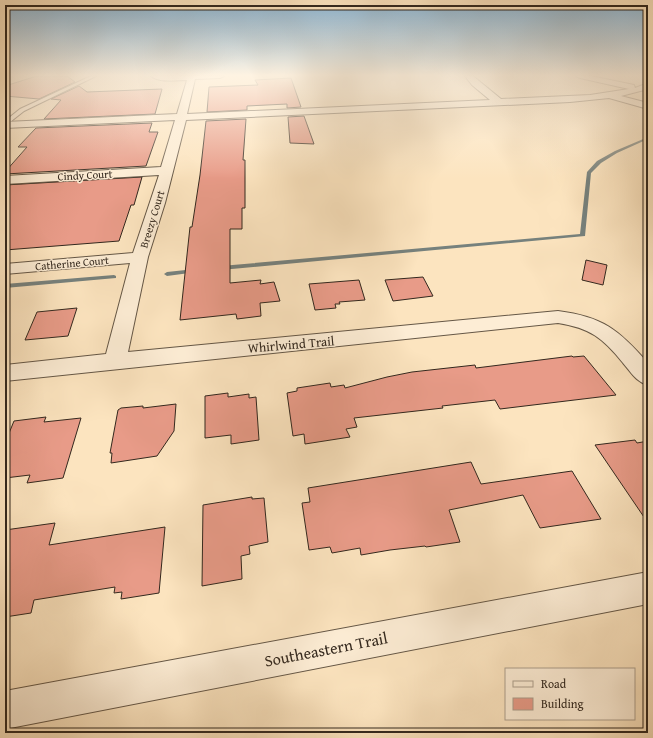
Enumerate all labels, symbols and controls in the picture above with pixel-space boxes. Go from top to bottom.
street label: Cindy Court [57,166,113,184]
street label: Breezy Court [136,188,168,250]
street label: Catherine Court [35,252,110,274]
street label: Whirlwind Trail [247,331,336,358]
street label: Southeastern Trail [262,625,390,673]
legend [505,668,635,720]
text: Road [541,675,567,692]
text: Building [541,695,584,712]

